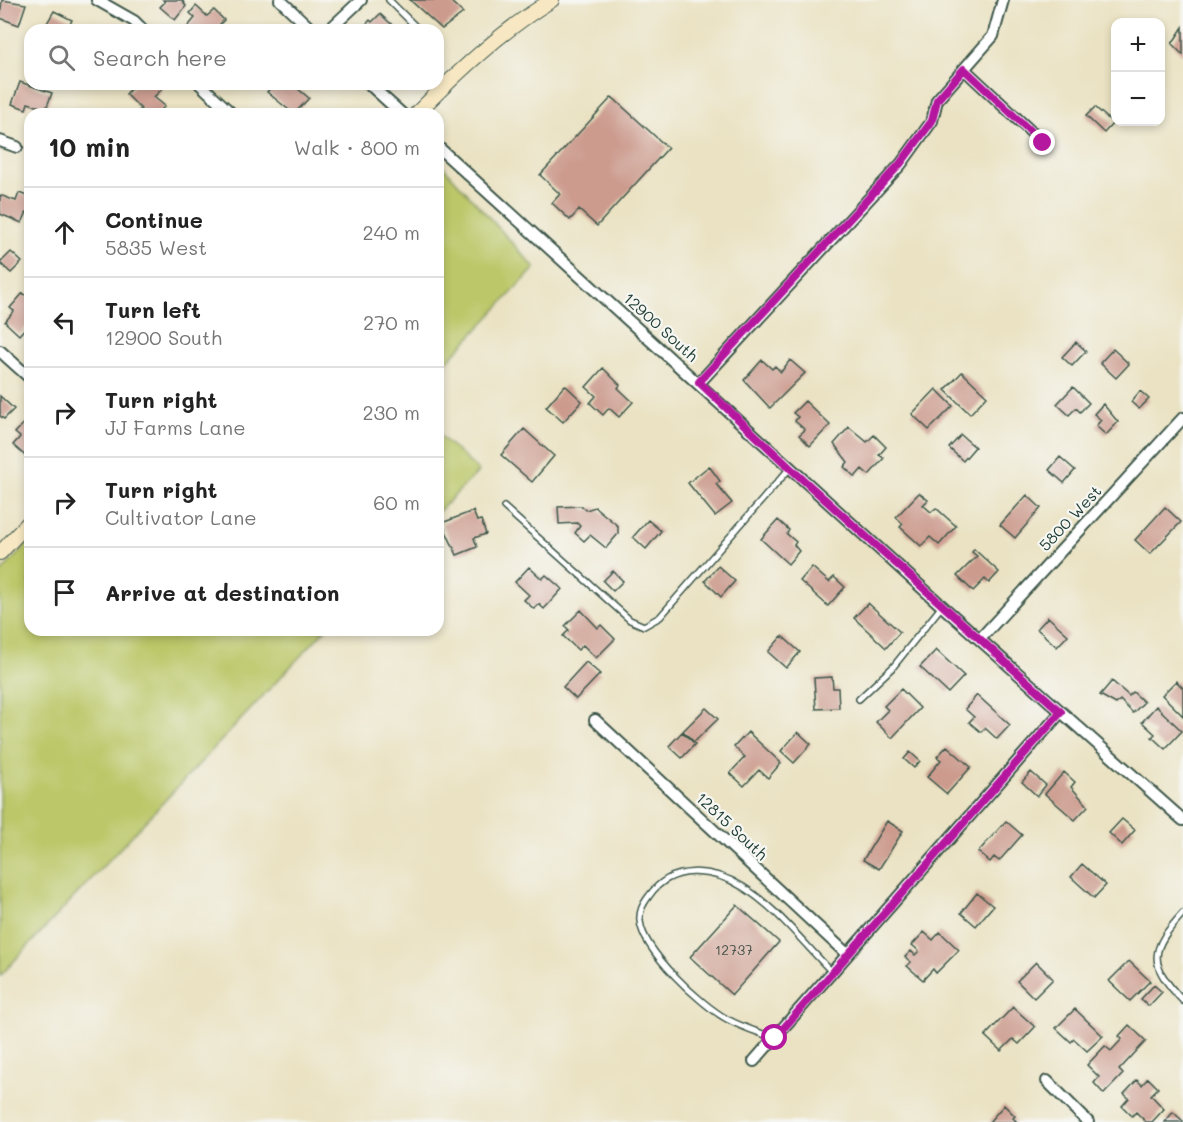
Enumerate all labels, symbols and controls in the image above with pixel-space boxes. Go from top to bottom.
map controls [1111,18,1165,126]
button: + [1111,18,1165,72]
search box [24,24,444,90]
icon: search [45,41,78,74]
text: Search here [93,43,227,72]
button: − [1111,72,1165,126]
route end [1029,129,1055,155]
text: 10 min [48,130,130,164]
text: Walk · 800 m [294,134,420,160]
text: Continue [105,205,203,234]
icon: ahead [48,216,81,249]
text: 240 m [362,219,420,245]
text: 5835 West [105,234,207,260]
street label: 12900 South [619,287,703,366]
text: Turn left [105,295,201,324]
icon: left [48,306,81,339]
text: 270 m [363,309,420,335]
text: 12900 South [105,324,222,350]
text: Turn right [105,385,217,414]
icon: right [48,396,81,429]
text: 230 m [362,399,420,425]
text: JJ Farms Lane [105,414,246,440]
text: Turn right [105,475,217,504]
street label: 5800 West [1034,480,1105,555]
icon: right [48,486,81,519]
text: 60 m [373,489,420,515]
text: Cultivator Lane [105,504,257,530]
icon: arrive [48,576,81,609]
text: Arrive at destination [105,578,340,607]
street label: 12815 South [692,787,773,864]
house number: 12737 [715,940,753,959]
route start [761,1024,787,1050]

